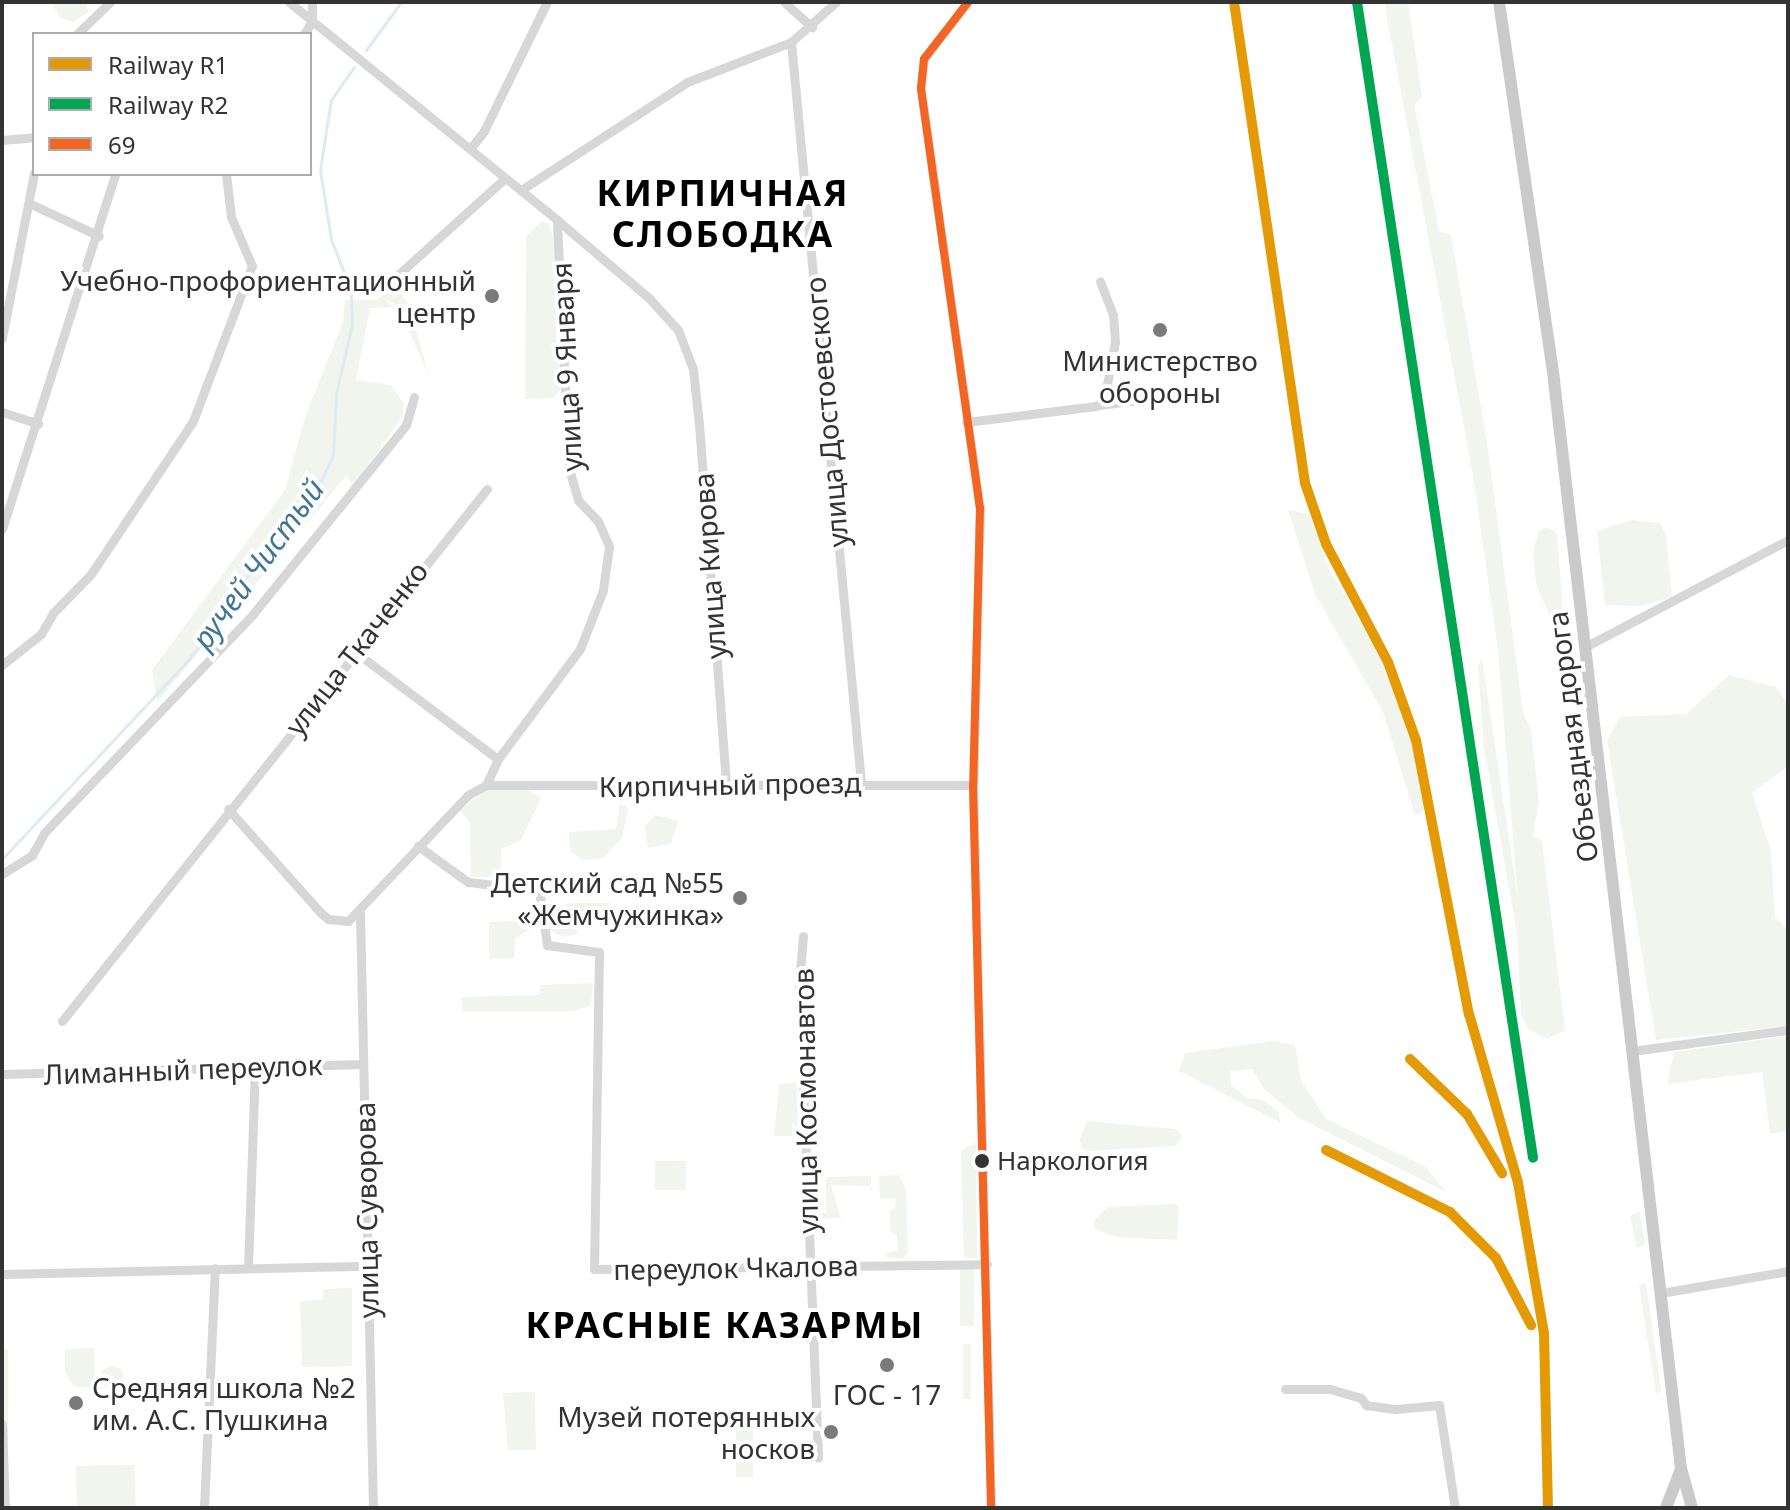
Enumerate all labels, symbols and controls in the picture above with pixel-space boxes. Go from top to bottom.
legend [32,32,312,176]
text: Railway R1 [108,48,228,81]
text: Railway R2 [108,88,228,121]
text: 69 [108,128,135,161]
district label: КИРПИЧНАЯ СЛОБОДКА [597,170,849,255]
street label: улица 9 Января [544,262,588,472]
place label: Учебно-профориентационный центр [60,263,476,329]
street label: улица Достоевского [797,275,855,549]
marker: Учебно-профориентационный центр [483,287,501,305]
marker: Министерство обороны [1151,321,1169,339]
place label: Министерство обороны [1062,343,1258,409]
water label: ручей Чистый [184,472,332,656]
street label: улица Кирова [686,472,732,660]
street label: улица Ткаченко [278,554,434,742]
street label: Объездная дорога [1540,610,1604,864]
street label: Кирпичный проезд [598,765,862,803]
place label: Детский сад №55 «Жемчужинка» [491,865,724,931]
marker: Детский сад №55 «Жемчужинка» [731,889,749,907]
street label: улица Космонавтов [786,968,824,1234]
street label: Лиманный переулок [43,1047,323,1091]
street label: улица Суворова [347,1102,385,1318]
place label: Наркология [997,1145,1149,1177]
marker: Наркология [974,1153,990,1169]
street label: переулок Чкалова [613,1248,859,1286]
district label: КРАСНЫЕ КАЗАРМЫ [526,1303,924,1347]
marker: ГОС - 17 [878,1356,896,1374]
place label: Средняя школа №2 им. А.С. Пушкина [92,1370,356,1436]
place label: ГОС - 17 [833,1377,941,1411]
marker: Средняя школа №2 им. А.С. Пушкина [67,1394,85,1412]
place label: Музей потерянных носков [557,1399,815,1465]
marker: Музей потерянных носков [822,1423,840,1441]

